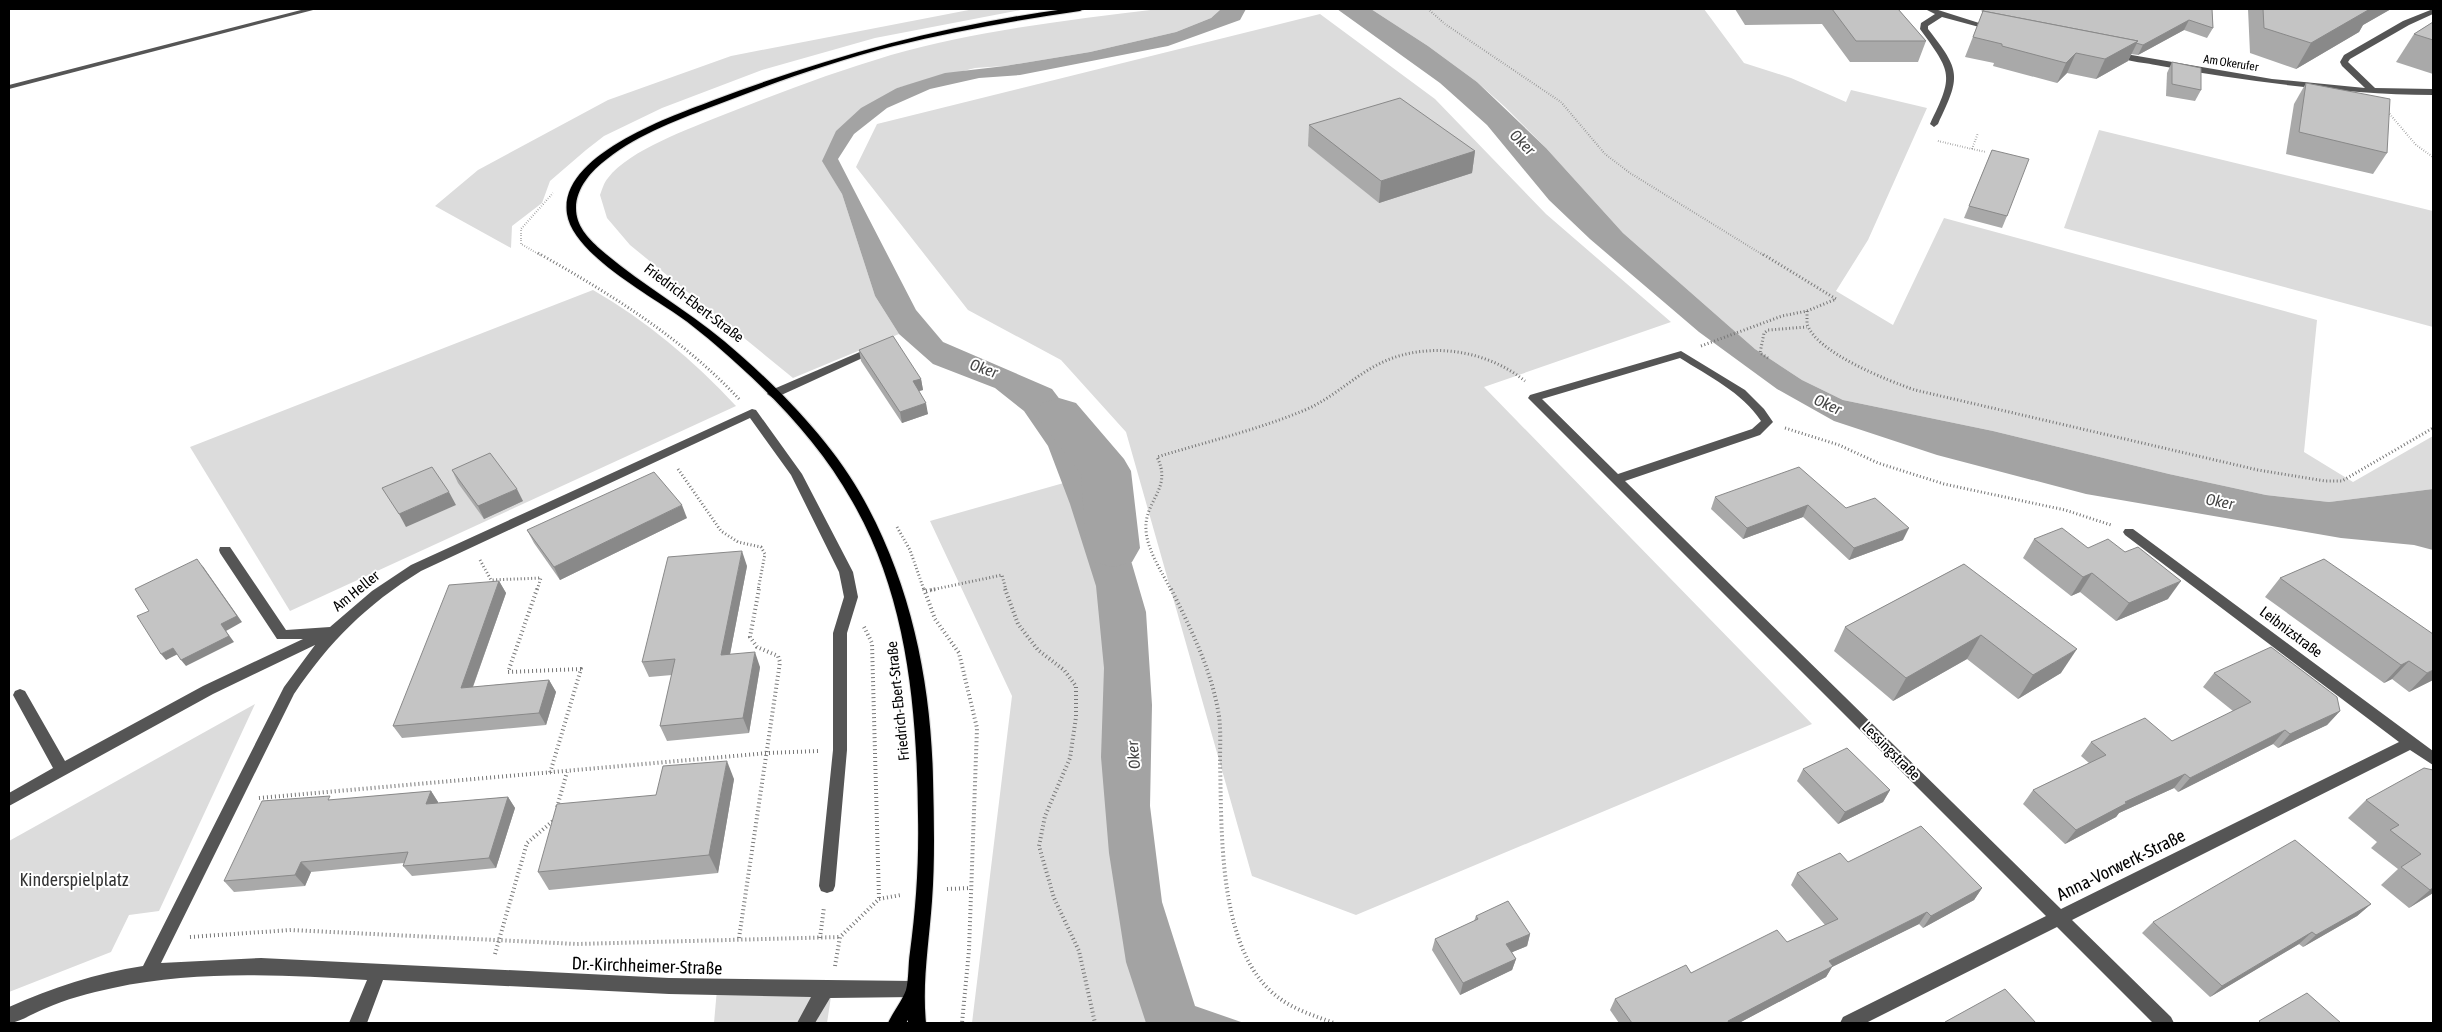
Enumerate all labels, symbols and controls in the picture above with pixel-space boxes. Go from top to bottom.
street label: Am Okerufer [2203,52,2260,74]
water label: Oker [1507,126,1540,159]
street label: Friedrich-Ebert-Straße [641,260,748,346]
water label: Oker [968,355,1001,381]
water label: Oker [1812,390,1846,418]
water label: Oker [2205,489,2237,513]
street label: Am Heller [329,566,383,614]
street label: Leibnizstraße [2257,603,2326,661]
street label: Friedrich-Ebert-Straße [883,640,912,762]
street label: Lessingstraße [1859,718,1924,783]
water label: Oker [1123,739,1143,770]
street label: Anna-Vorwerk-Straße [2053,824,2188,905]
park label: Kinderspielplatz [19,869,129,890]
street label: Dr.-Kirchheimer-Straße [571,952,723,979]

